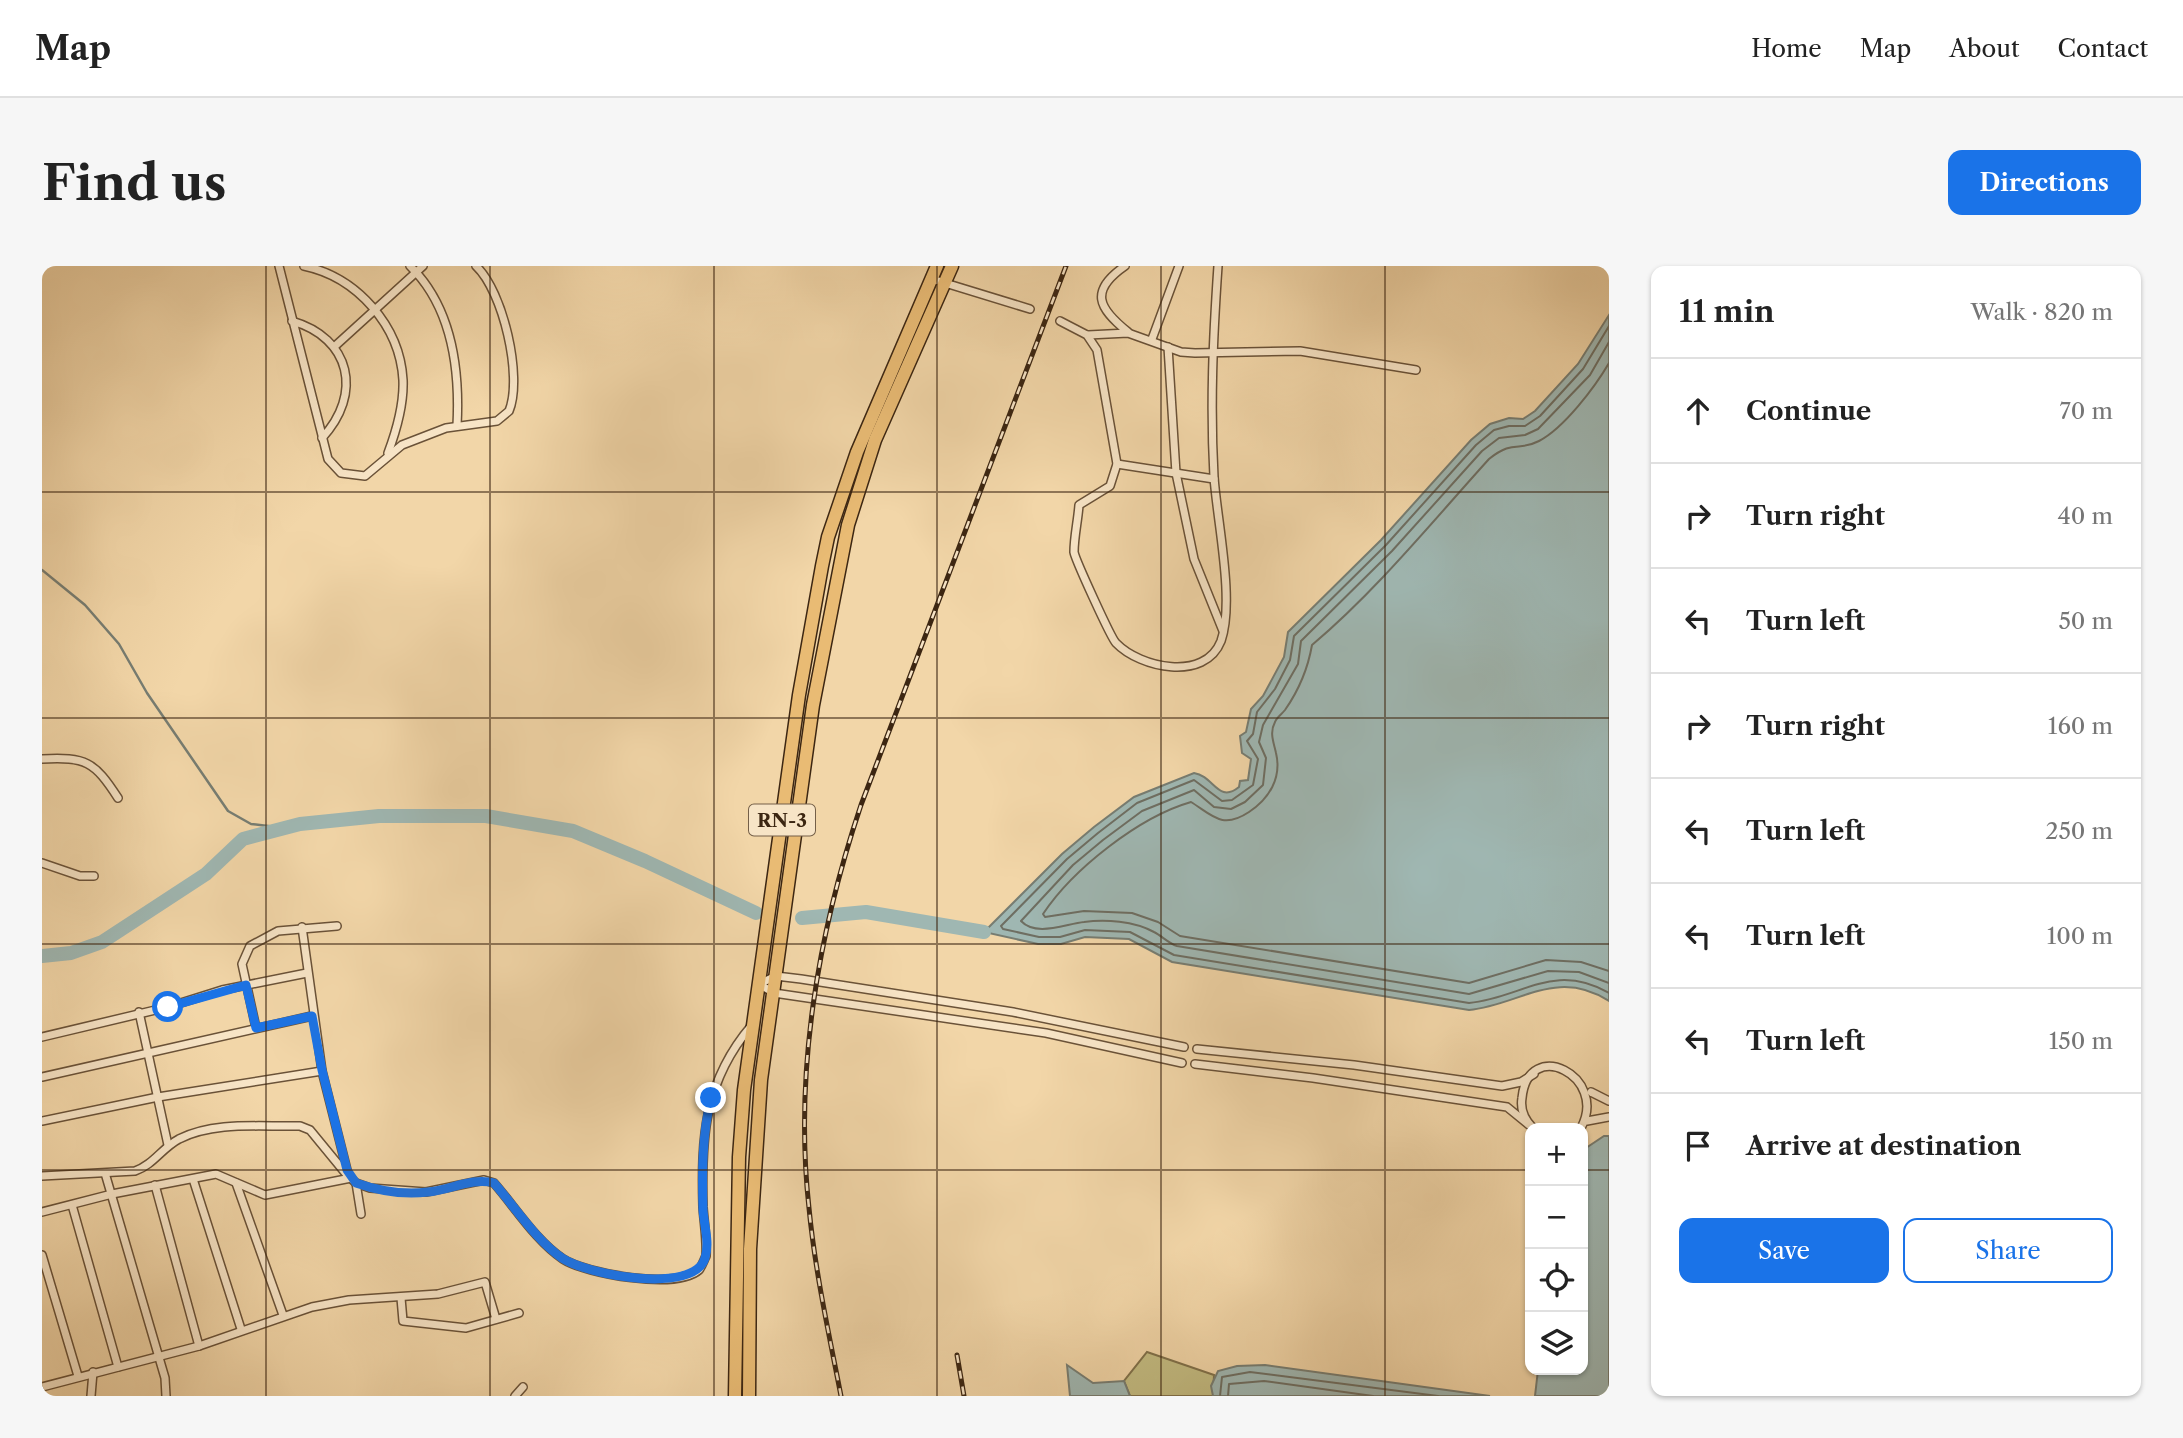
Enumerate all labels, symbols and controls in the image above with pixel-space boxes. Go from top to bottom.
text: Map [35,28,111,69]
text: Home [1751,34,1822,63]
text: Map [1860,34,1911,63]
text: About [1949,34,2020,63]
text: Contact [2058,34,2148,63]
button: Directions [1948,150,2141,215]
text: Find us [42,152,226,213]
text: 11 min [1679,293,1775,330]
text: Walk · 820 m [1970,298,2113,326]
icon: ahead [1679,392,1717,430]
text: Continue [1746,395,1871,427]
text: 70 m [2060,397,2113,425]
icon: right [1679,497,1717,535]
text: Turn right [1746,500,1885,532]
text: 40 m [2058,502,2113,530]
icon: left [1679,602,1717,640]
text: Turn left [1746,605,1865,637]
text: 50 m [2058,607,2113,635]
icon: right [1679,707,1717,745]
text: Turn right [1746,710,1885,742]
text: 160 m [2048,712,2113,740]
road number: RN-3 [749,804,815,835]
icon: left [1679,812,1717,850]
text: Turn left [1746,815,1865,847]
text: 250 m [2045,817,2113,845]
icon: left [1679,917,1717,955]
text: Turn left [1746,920,1865,952]
text: 100 m [2047,922,2113,950]
route start [152,991,183,1022]
icon: left [1679,1022,1717,1060]
text: Turn left [1746,1025,1865,1057]
text: 150 m [2049,1027,2113,1055]
route end [695,1082,726,1113]
map controls [1525,1123,1588,1375]
button: + [1525,1123,1588,1186]
icon: arrive [1679,1127,1717,1165]
text: Arrive at destination [1746,1130,2021,1162]
button: − [1525,1186,1588,1249]
button: Save [1679,1218,1889,1283]
button: Share [1903,1218,2113,1283]
button: locate [1525,1249,1588,1312]
button: layers [1525,1312,1588,1375]

